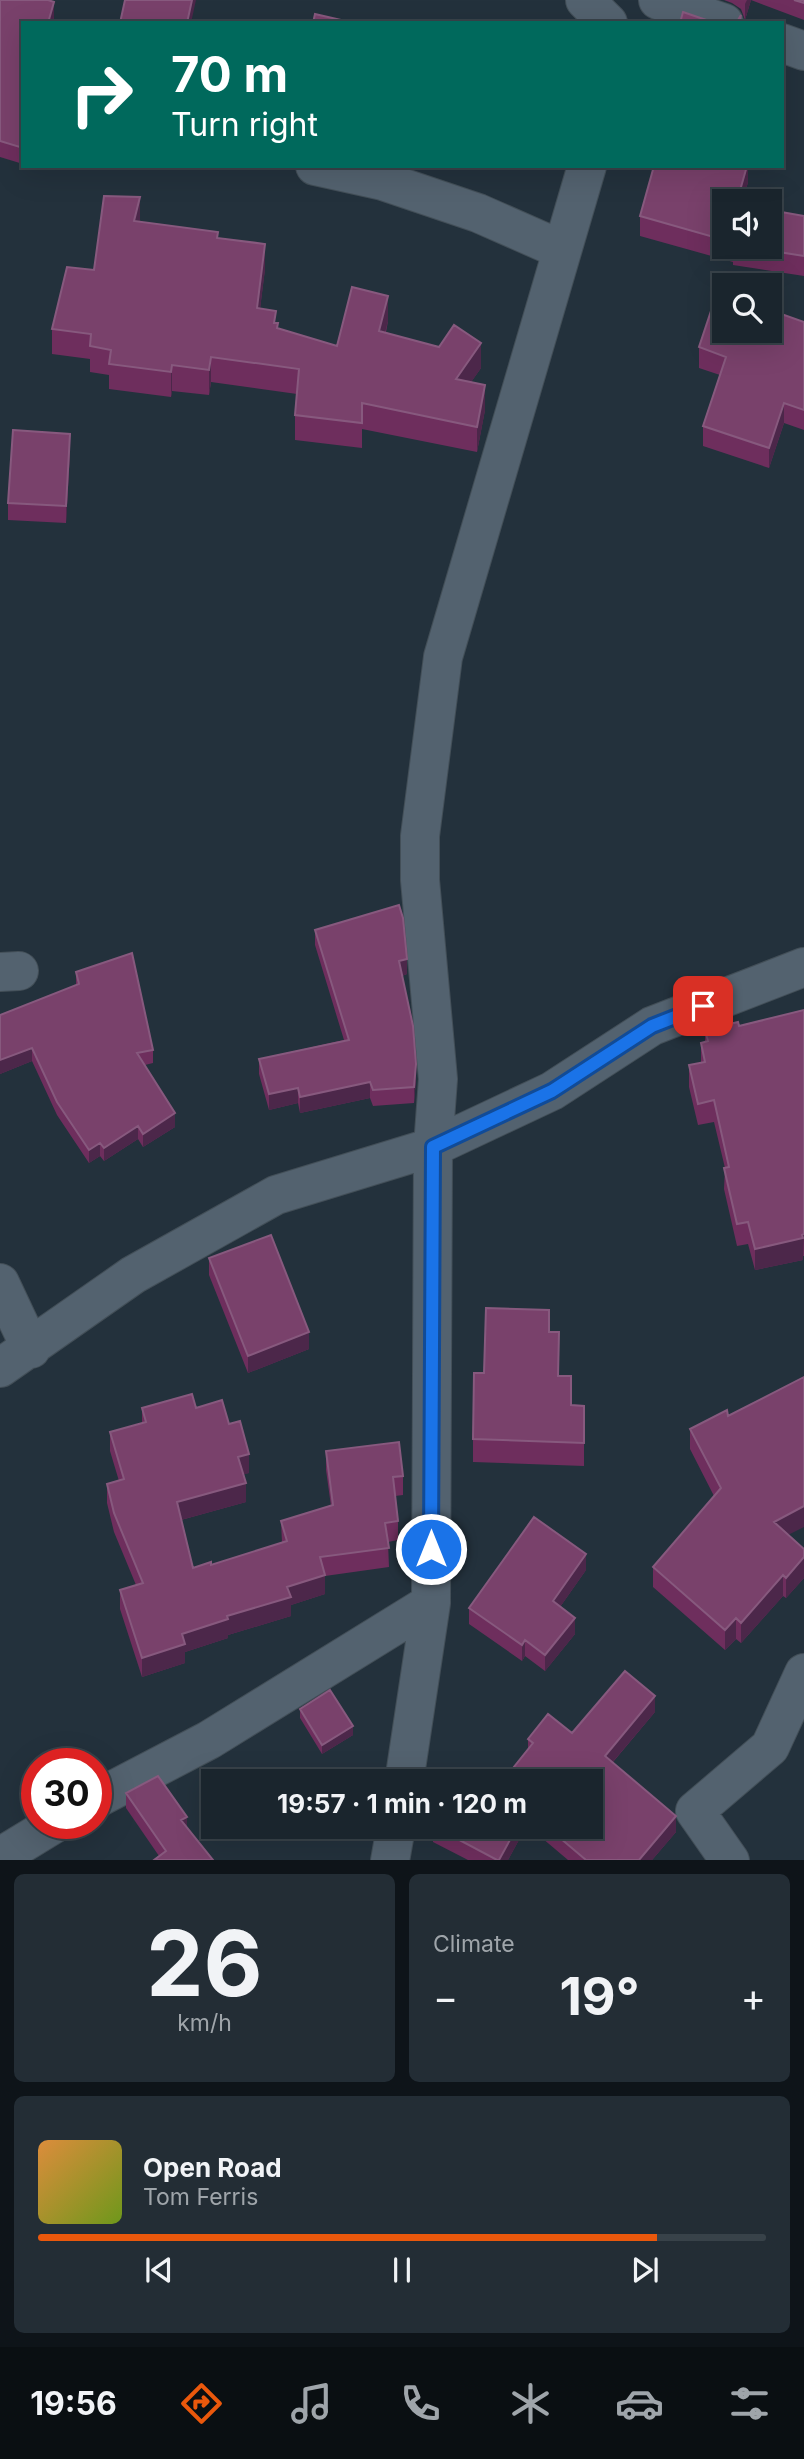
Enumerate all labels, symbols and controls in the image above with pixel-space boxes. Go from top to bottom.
text: 70 m [171,45,288,104]
icon: right [56,49,147,140]
text: Turn right [171,105,318,144]
map controls [712,189,782,343]
button: sound [712,189,782,259]
button: search [712,273,782,343]
pin [673,976,733,1036]
icon: arrive [684,987,722,1025]
position arrow [394,1512,468,1586]
speed limit sign: 30 [21,1748,112,1839]
text: 19:57 · 1 min · 120 m [277,1788,527,1819]
text: 26 [146,1908,263,2018]
text: Climate [433,1930,515,1958]
text: 19° [559,1965,640,2028]
text: − [433,1974,458,2020]
text: + [741,1974,766,2020]
text: km/h [177,2009,232,2037]
text: Open Road [143,2152,282,2183]
text: Tom Ferris [143,2183,258,2211]
icon: previous [140,2251,178,2289]
icon: pause [383,2251,421,2289]
icon: next [626,2251,664,2289]
icon: directions [177,2379,226,2428]
icon: music [287,2379,336,2428]
icon: phone [396,2379,445,2428]
icon: climate [506,2379,555,2428]
icon: car [615,2379,664,2428]
icon: filters [725,2379,774,2428]
text: 19:56 [30,2384,117,2423]

